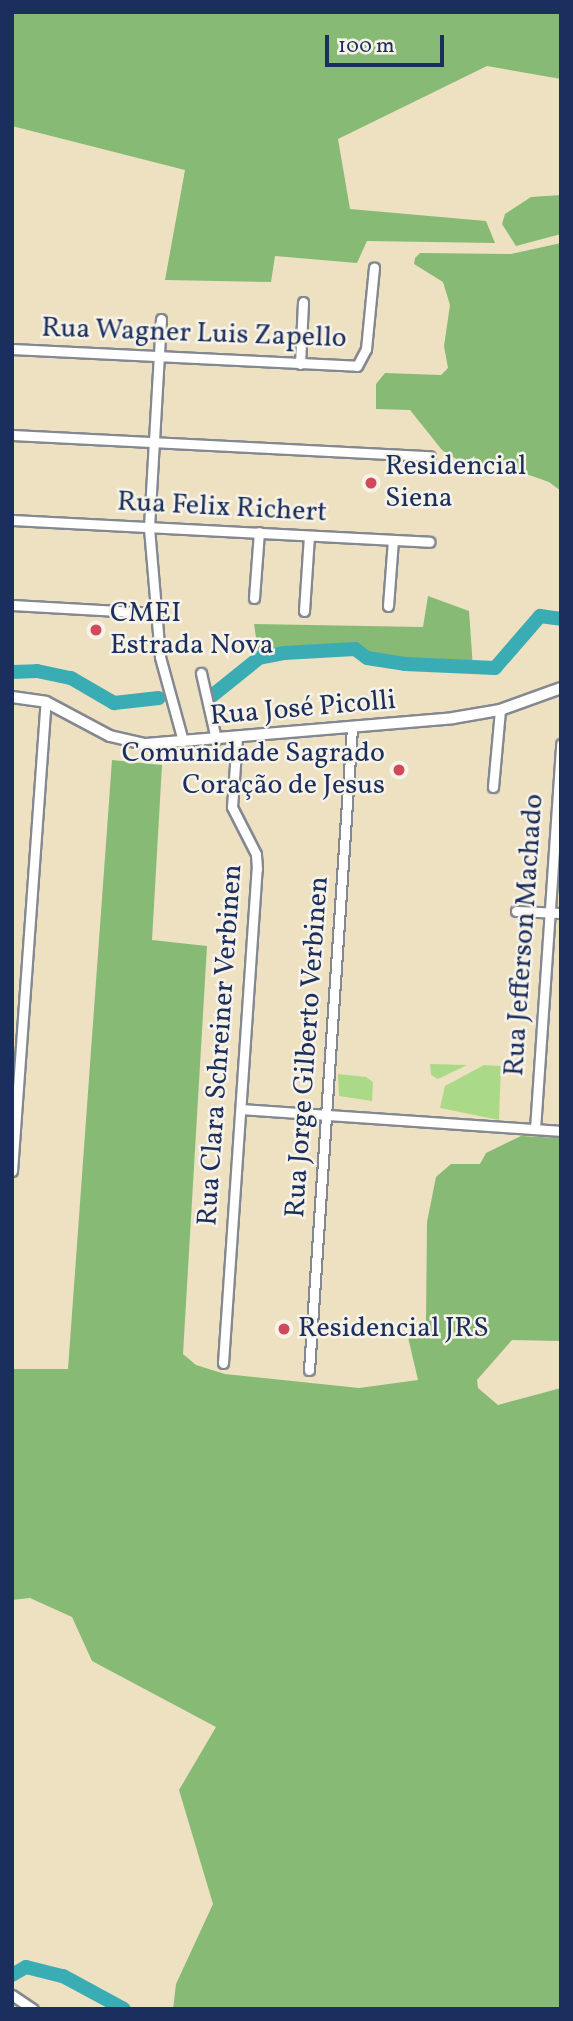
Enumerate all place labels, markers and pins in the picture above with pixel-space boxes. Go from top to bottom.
place label: Residencial Siena [385,450,526,516]
marker: Residencial Siena [363,475,379,491]
place label: CMEI Estrada Nova [110,597,274,663]
marker: CMEI Estrada Nova [88,622,104,638]
place label: Comunidade Sagrado Coração de Jesus [122,737,385,803]
marker: Comunidade Sagrado Coração de Jesus [391,762,407,778]
place label: Residencial JRS [298,1312,489,1346]
marker: Residencial JRS [276,1321,292,1337]

